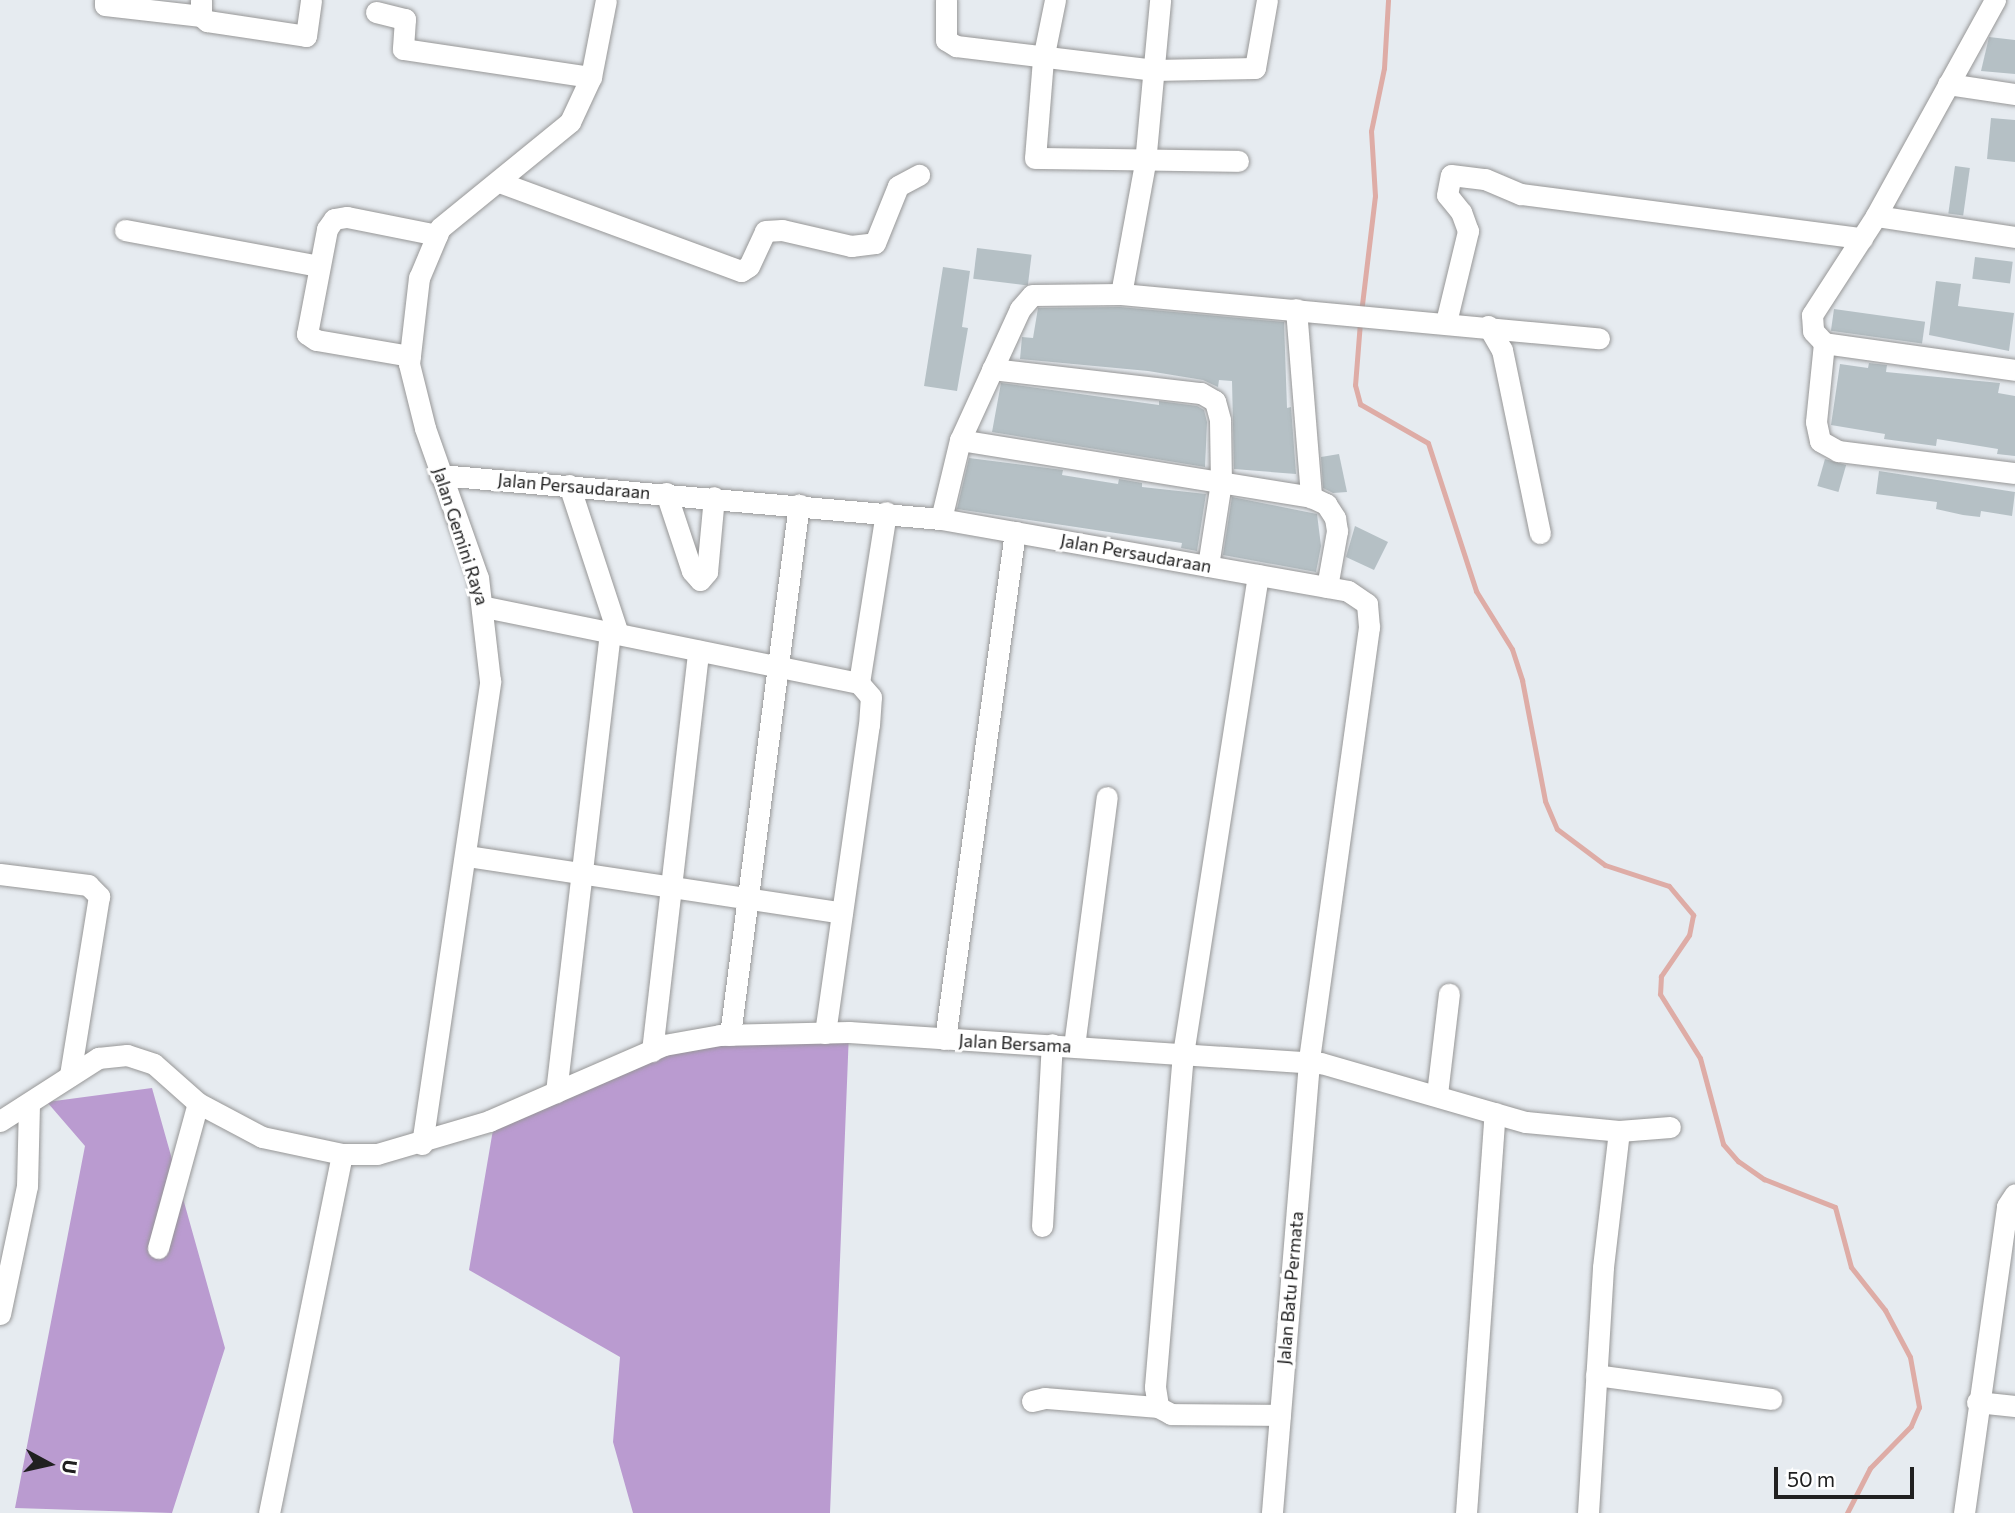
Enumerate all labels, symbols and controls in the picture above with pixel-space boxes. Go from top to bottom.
street label: Jalan Gemini Raya [429,464,493,608]
street label: Jalan Persaudaraan [497,469,651,503]
street label: Jalan Persaudaraan [1059,529,1213,577]
street label: Jalan Bersama [958,1029,1072,1057]
street label: Jalan Batu Permata [1273,1210,1307,1366]
north arrow [14,1429,84,1499]
scale bar [1777,1454,1917,1498]
text: U [58,1459,83,1475]
text: 50 m [1787,1466,1835,1491]

